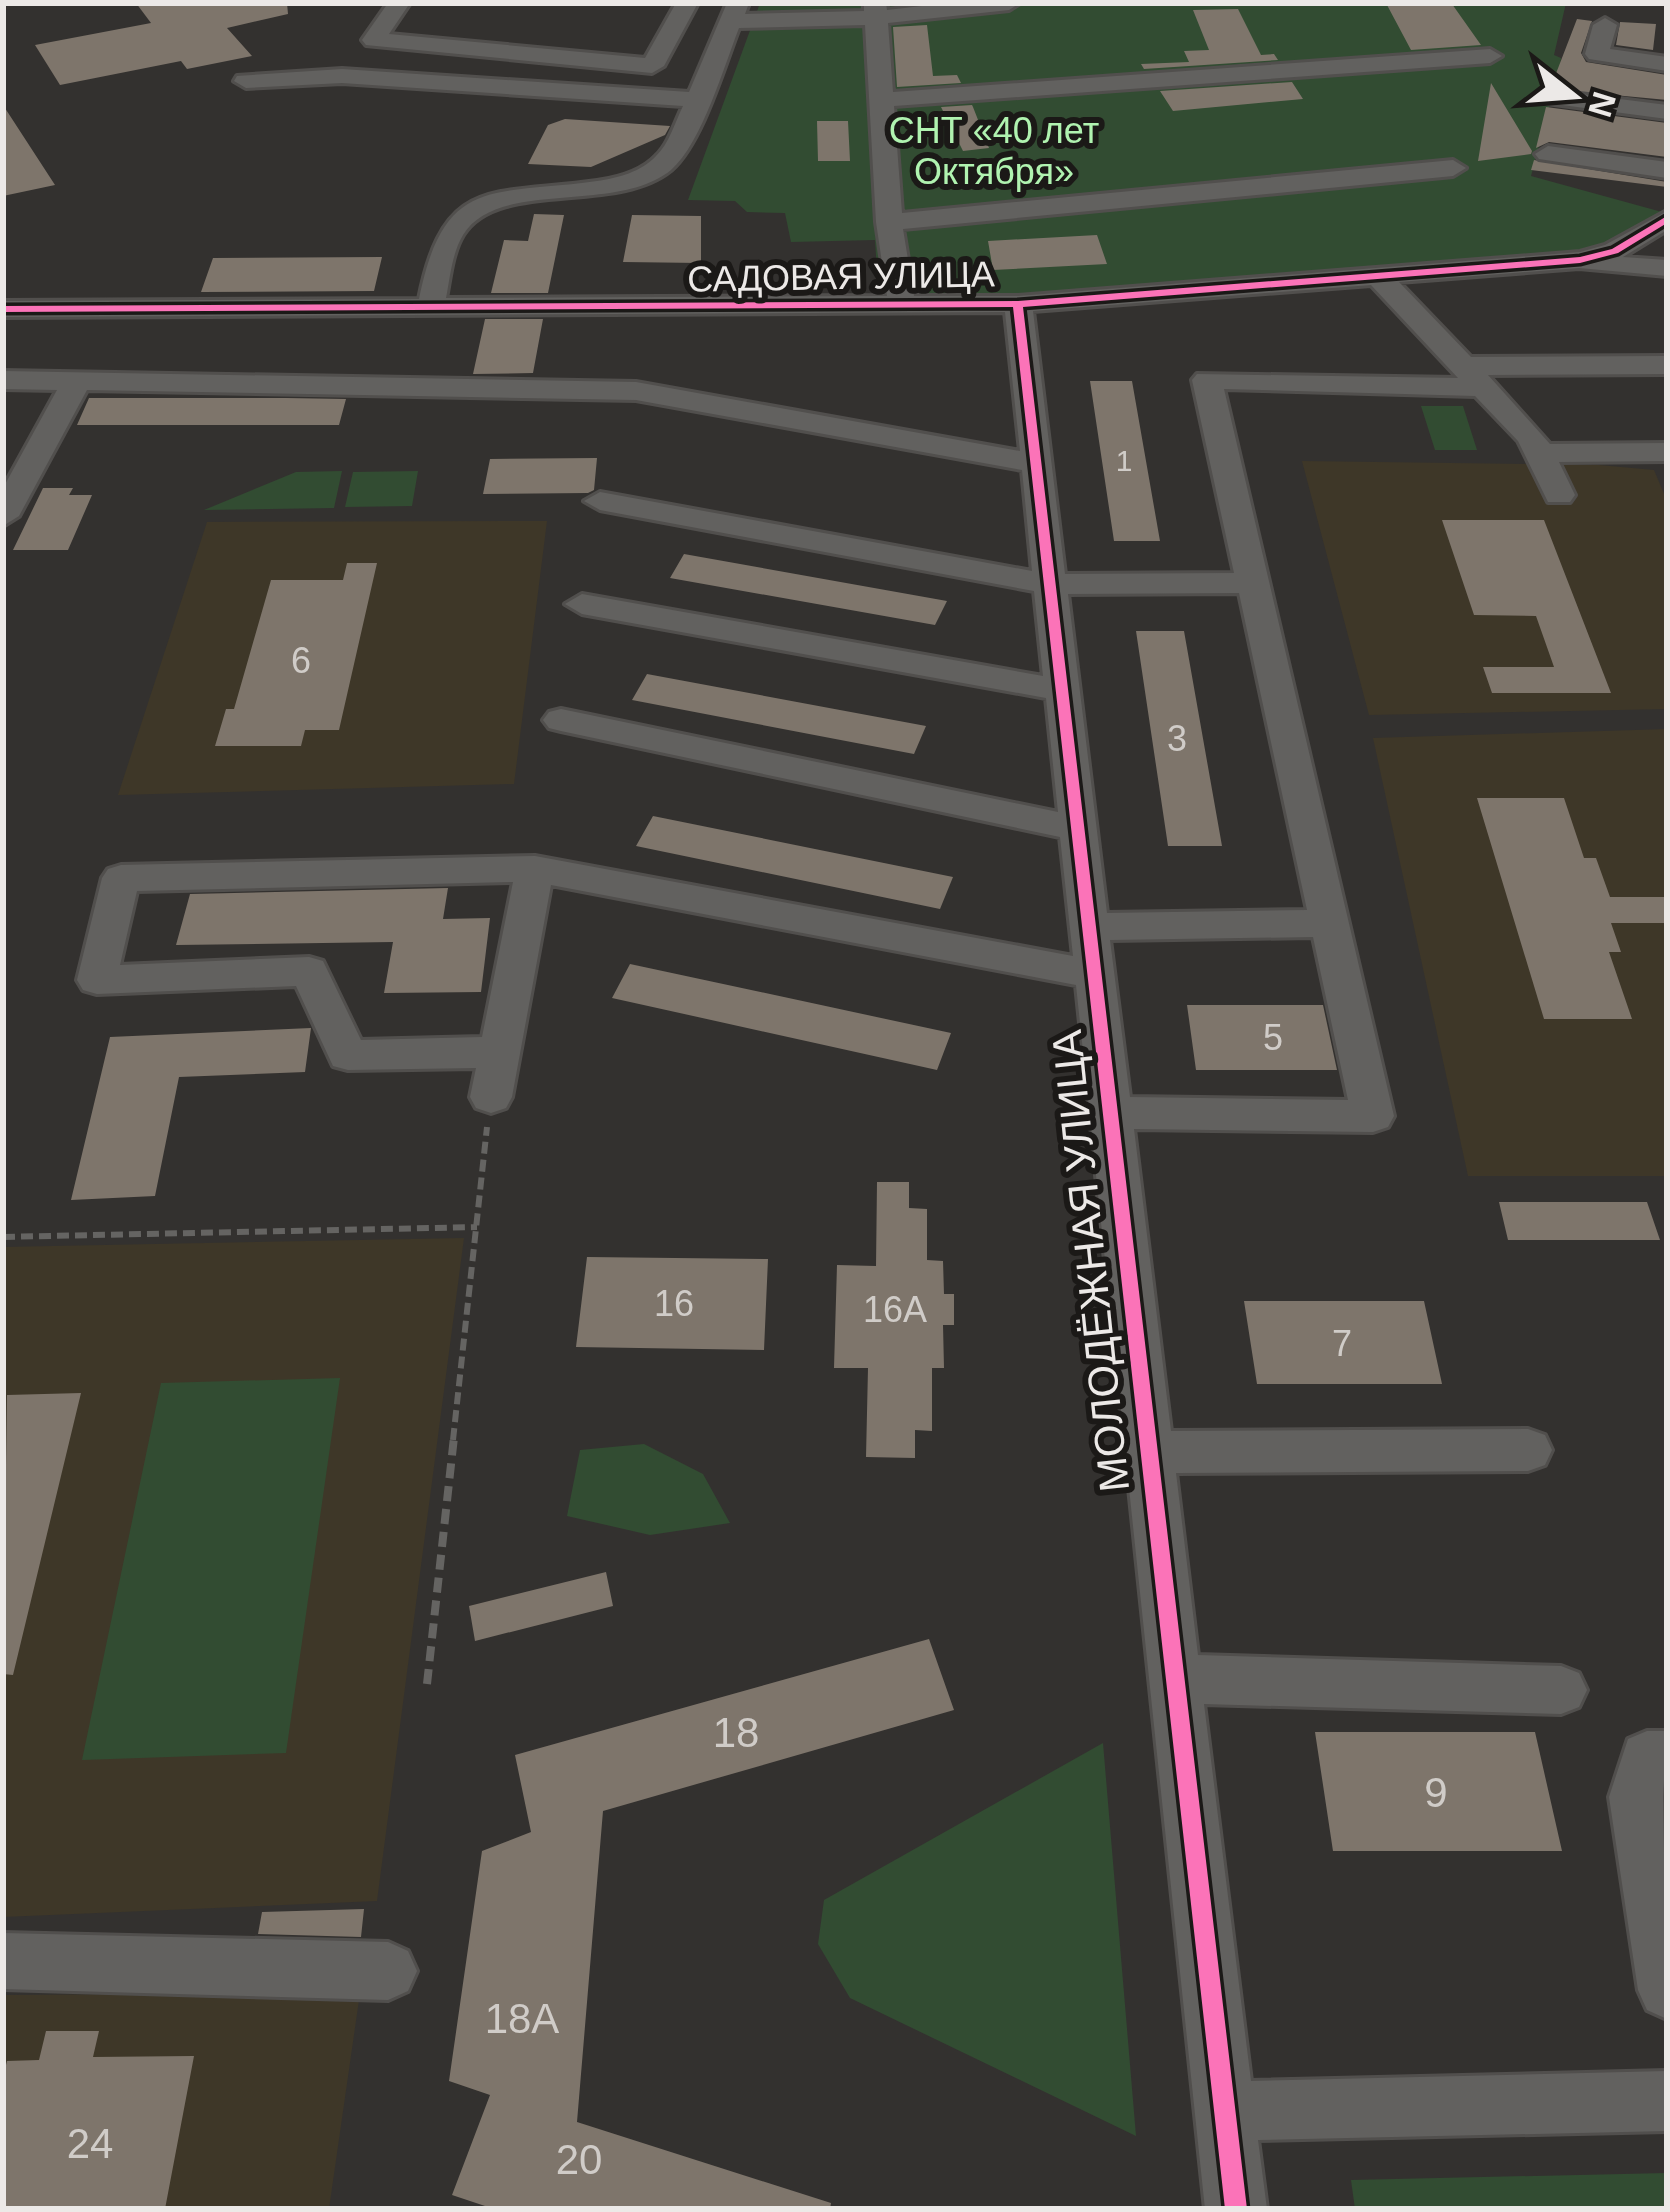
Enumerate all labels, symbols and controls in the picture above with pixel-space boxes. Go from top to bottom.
north arrow [1514,36,1634,156]
text: N [1581,88,1623,121]
park label: СНТ «40 лет Октября» [889,110,1099,192]
street label: САДОВАЯ УЛИЦА [687,253,995,300]
house number: 1 [1116,444,1132,477]
house number: 6 [291,640,311,681]
house number: 3 [1167,718,1187,759]
house number: 5 [1263,1017,1283,1058]
street label: МОЛОДЁЖНАЯ УЛИЦА [1043,1028,1138,1494]
house number: 16 [654,1283,694,1324]
house number: 16А [863,1289,927,1330]
house number: 7 [1332,1323,1352,1364]
house number: 18 [713,1709,759,1756]
house number: 9 [1424,1769,1448,1816]
house number: 18А [485,1995,559,2042]
house number: 24 [67,2120,113,2167]
house number: 20 [556,2136,602,2183]

